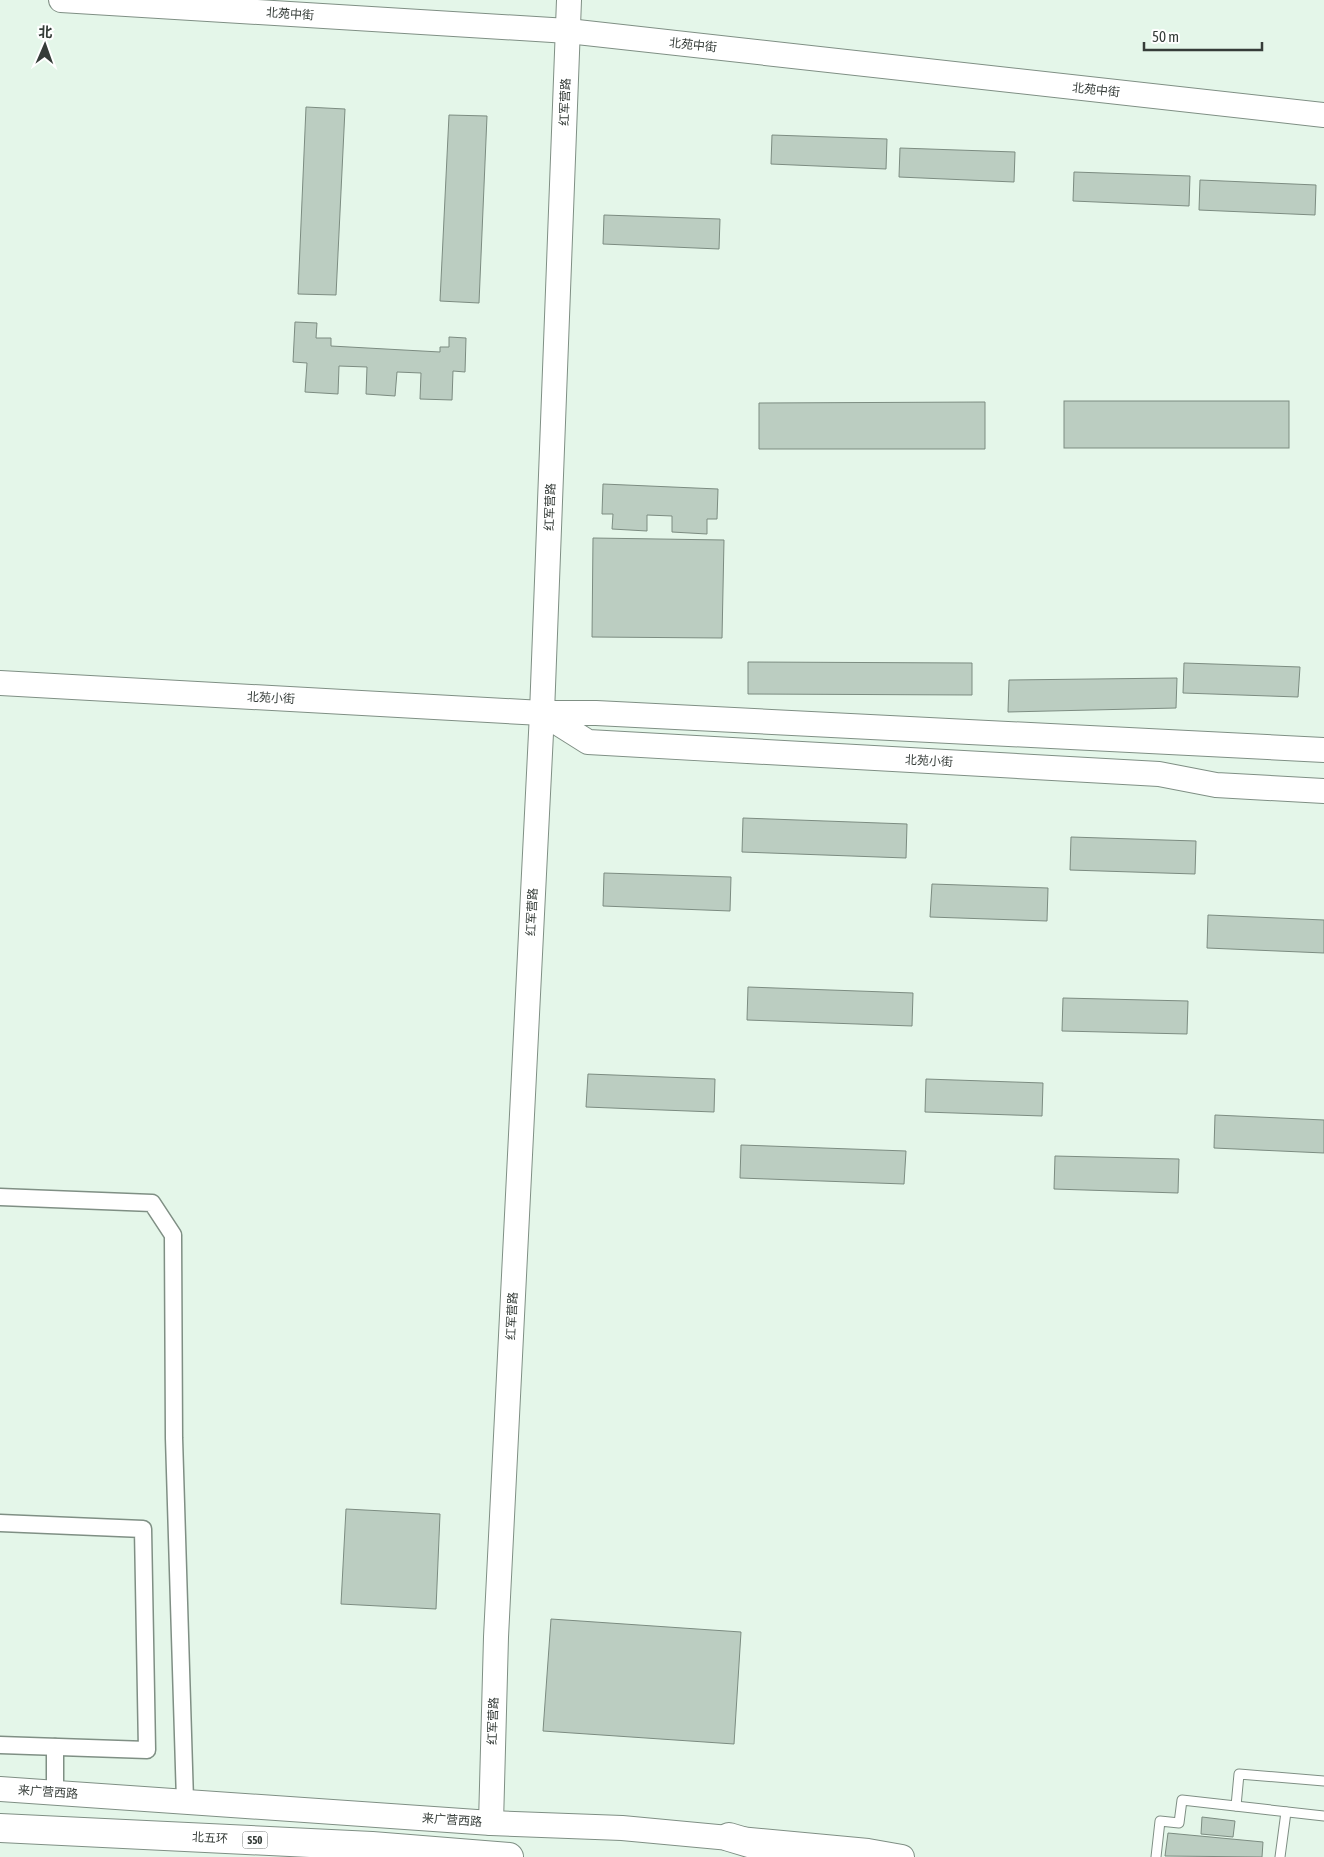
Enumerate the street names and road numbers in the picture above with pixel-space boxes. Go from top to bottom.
street label: 北苑中街 [266,5,314,23]
street label: 北苑中街 [668,36,718,54]
street label: 红军营路 [557,78,573,126]
street label: 北苑中街 [1071,81,1121,99]
street label: 红军营路 [542,483,558,531]
street label: 北苑小街 [247,690,295,706]
street label: 北苑小街 [905,753,953,769]
street label: 红军营路 [524,888,540,936]
street label: 红军营路 [504,1292,520,1340]
street label: 红军营路 [485,1697,501,1745]
street label: 来广营西路 [18,1783,78,1801]
street label: 来广营西路 [422,1811,482,1829]
street label: 北五环 [192,1830,228,1846]
road number: S50 [242,1832,268,1848]

